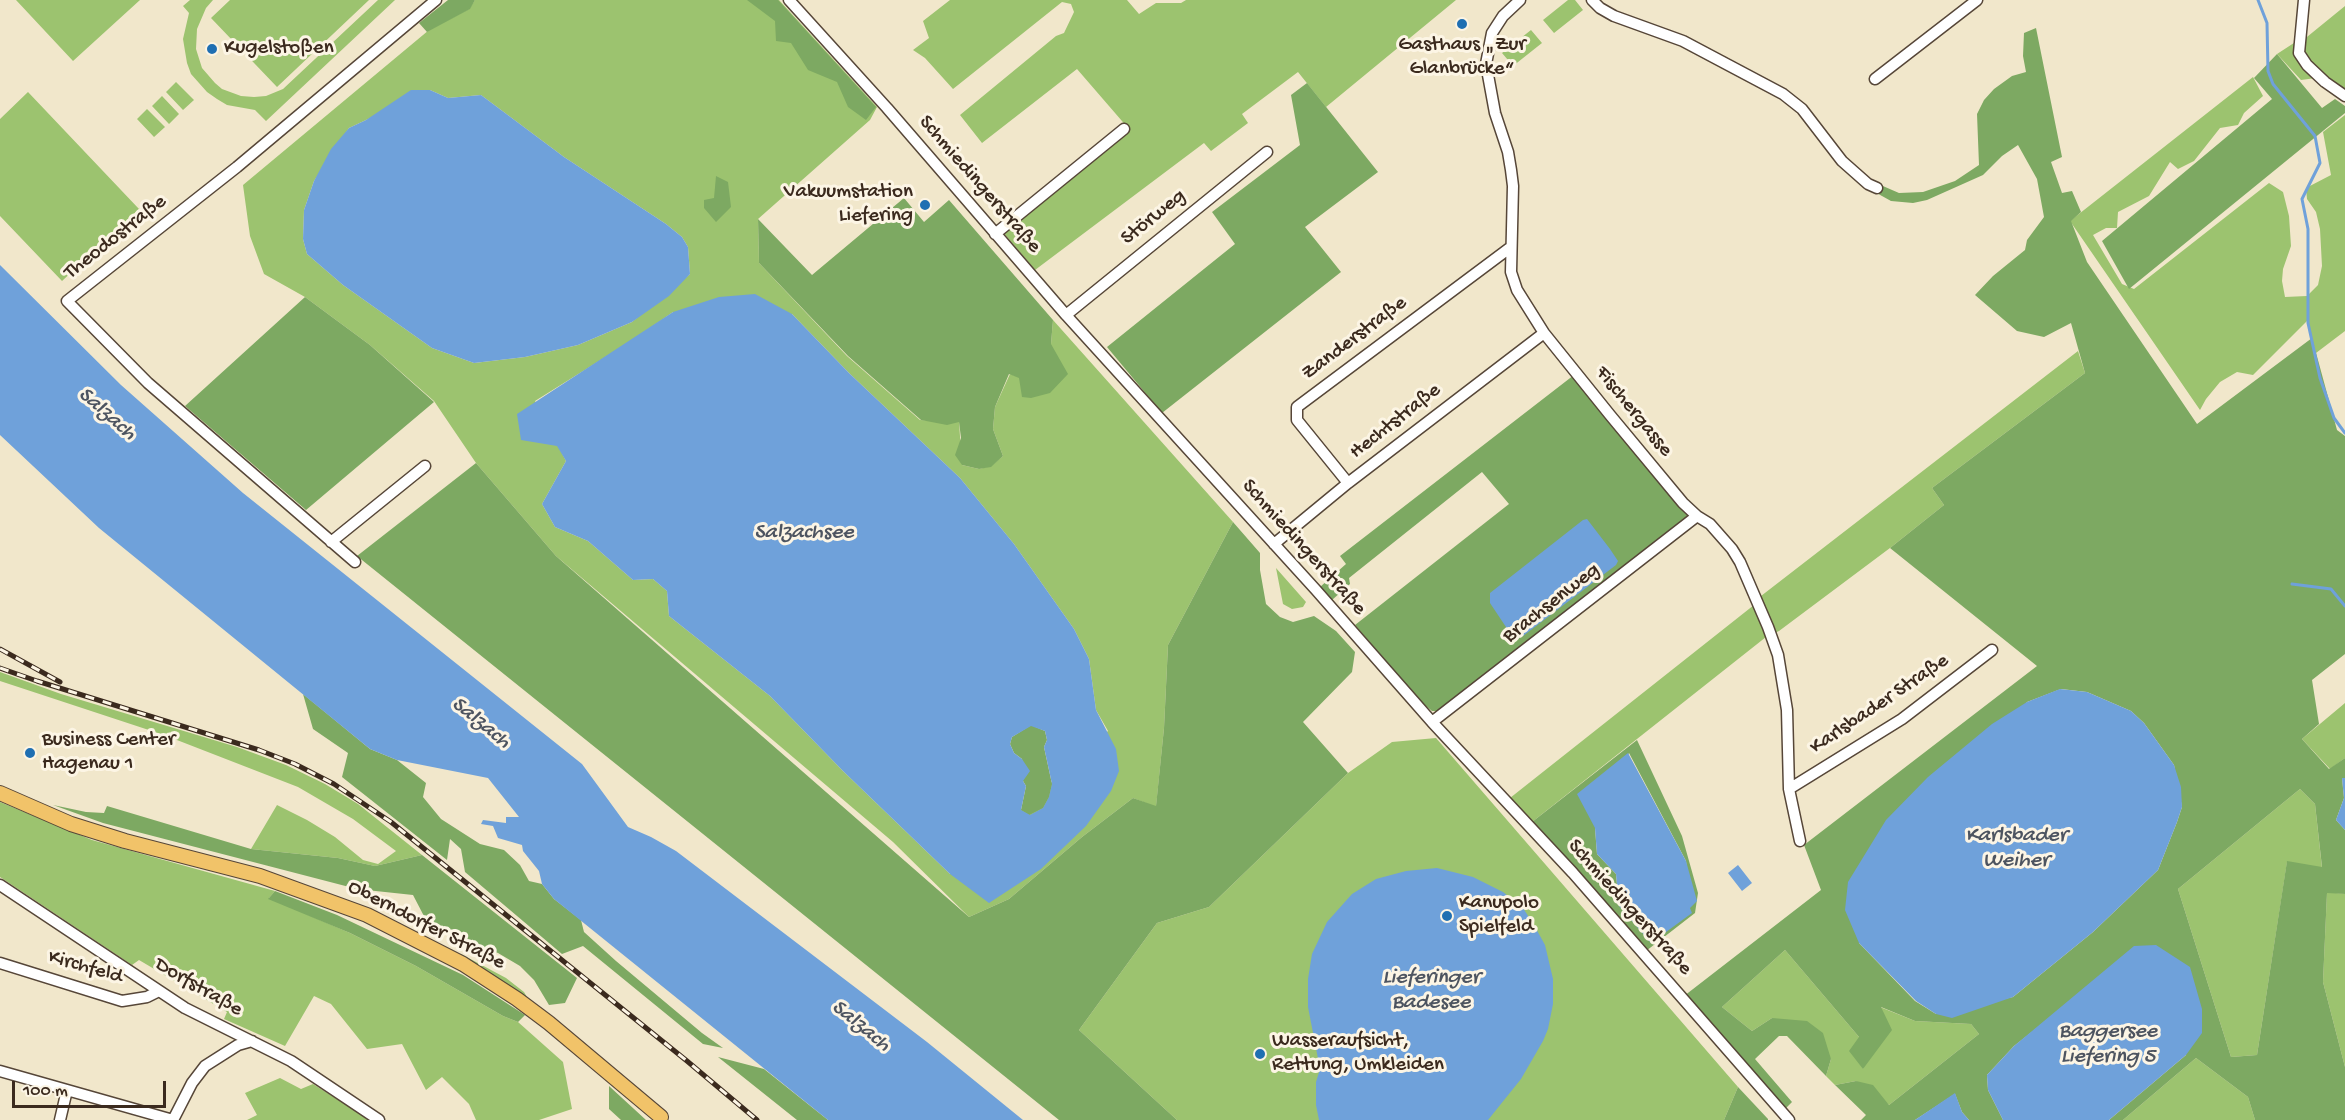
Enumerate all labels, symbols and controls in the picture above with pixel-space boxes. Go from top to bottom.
marker: Gasthaus „Zur Glanbrücke“ [1455,17,1469,31]
place label: Gasthaus „Zur Glanbrücke“ [1398,33,1526,83]
place label: Kugelstoßen [224,36,334,62]
marker: Kugelstoßen [205,42,219,56]
street label: Schmiedingerstraße [912,111,1046,259]
place label: Vakuumstation Liefering [784,180,913,230]
street label: Störweg [1117,184,1191,252]
street label: Theodostraße [60,190,172,286]
marker: Vakuumstation Liefering [918,198,932,212]
street label: Zanderstraße [1298,291,1412,387]
street label: Fischergasse [1589,361,1677,463]
street label: Hechtstraße [1345,379,1447,465]
water label: Salzach [72,383,140,447]
street label: Schmiedingerstraße [1235,475,1371,621]
water label: Salzachsee [754,521,854,547]
street label: Brachsenweg [1499,558,1605,650]
street label: Karlsbader Straße [1806,649,1954,761]
water label: Salzach [445,692,515,756]
place label: Business Center Hagenau 1 [42,728,175,778]
marker: Business Center Hagenau 1 [23,746,37,760]
water label: Karlsbader Weiher [1966,824,2066,876]
street label: Schmiedingerstraße [1561,835,1697,981]
street label: Oberndorfer Straße [343,875,509,977]
place label: Kanupolo Spielfeld [1459,891,1539,941]
marker: Kanupolo Spielfeld [1440,909,1454,923]
street label: Kirchfeld [45,945,125,991]
street label: Dorfstraße [150,953,246,1023]
water label: Lieferinger Badesee [1383,966,1479,1017]
water label: Salzach [825,995,895,1059]
water label: Baggersee Liefering 5 [2059,1020,2157,1072]
place label: Wasseraufsicht, Rettung, Umkleiden [1272,1029,1444,1079]
marker: Wasseraufsicht, Rettung, Umkleiden [1253,1047,1267,1061]
scale bar [15,1069,170,1107]
text: 100 m [23,1081,68,1102]

